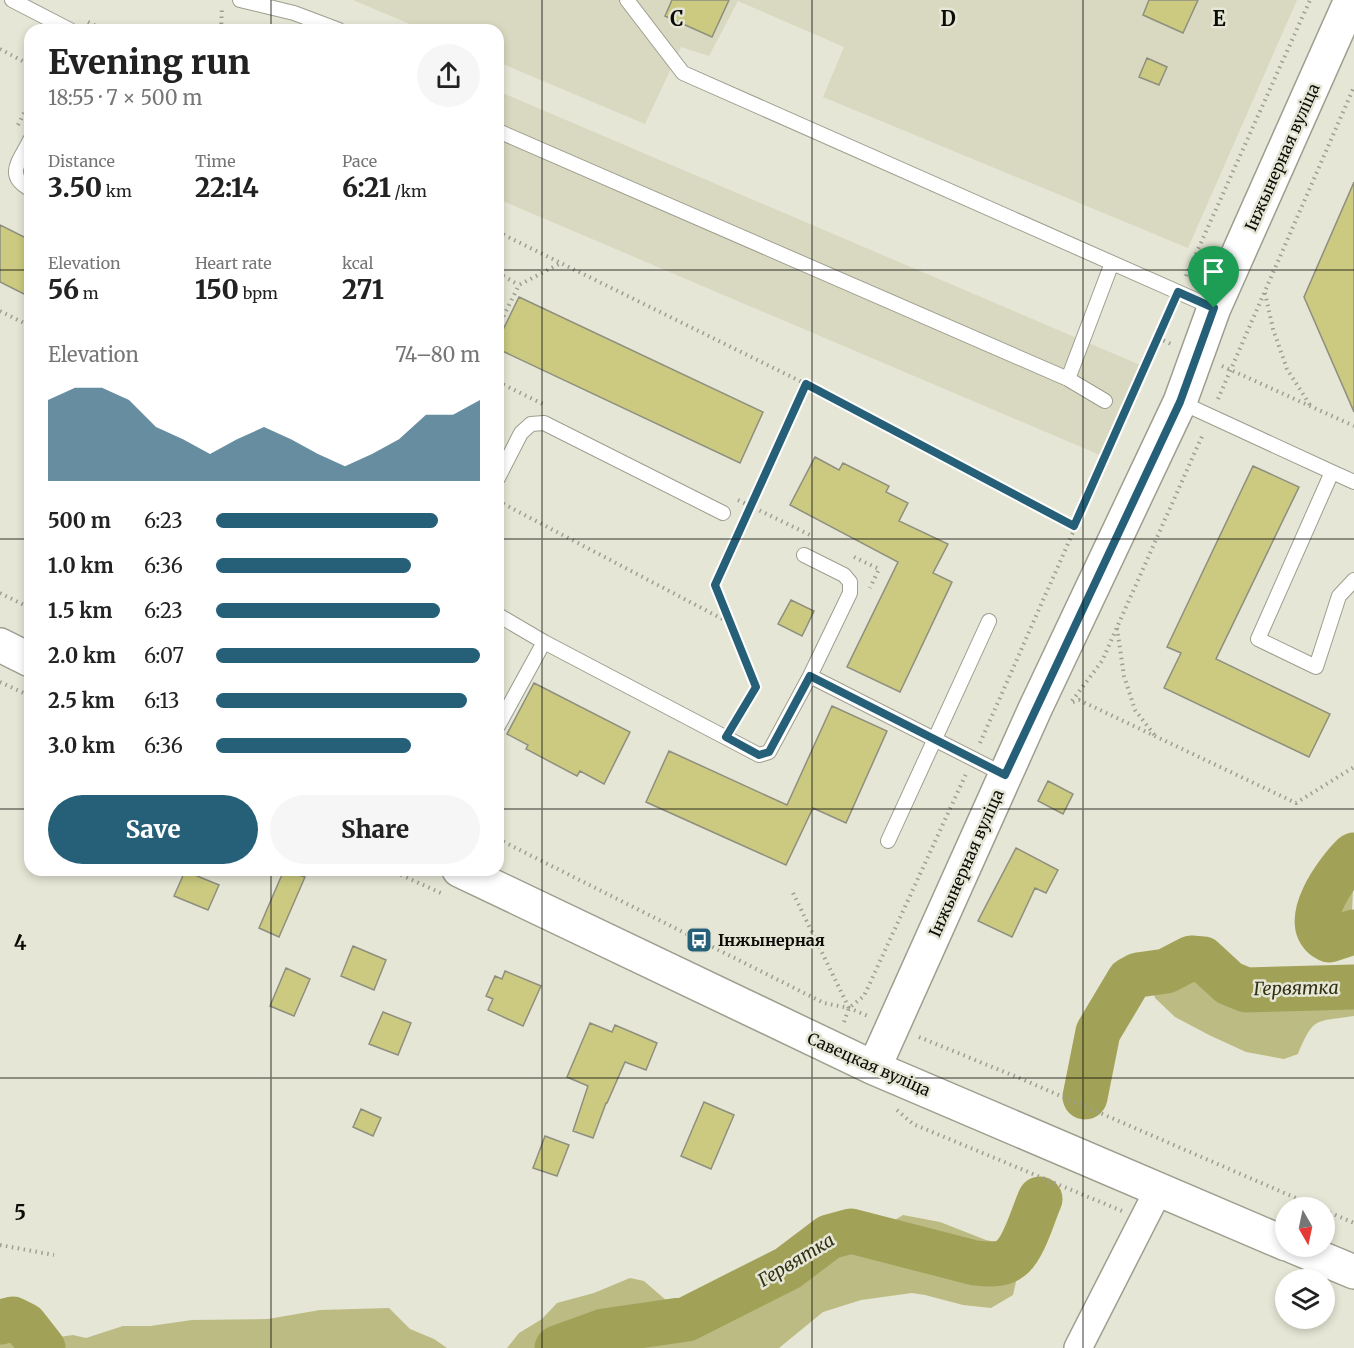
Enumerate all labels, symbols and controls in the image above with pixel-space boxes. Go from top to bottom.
text: C [670,6,684,31]
text: D [940,6,956,31]
text: E [1212,6,1226,31]
text: Evening run [48,42,250,83]
button: share [417,44,480,107]
street label: Інжынерная вуліца [1240,80,1324,234]
text: 18:55 · 7 × 500 m [48,85,202,110]
text: Distance [48,151,115,171]
text: Time [195,151,236,171]
text: Pace [342,151,377,171]
text: 3.50 [48,171,102,204]
text: 22:14 [195,171,259,204]
text: 6:21 [342,171,391,204]
text: km [102,181,132,201]
text: /km [391,181,427,201]
pin [1188,246,1239,308]
text: Elevation [48,253,121,273]
text: Heart rate [195,253,272,273]
text: kcal [342,253,373,273]
icon: arrive [1197,255,1230,288]
text: 56 [48,273,79,306]
text: 150 [195,273,239,306]
text: 271 [342,273,384,306]
text: m [79,283,99,303]
text: bpm [239,283,278,303]
text: Elevation [48,342,139,367]
text: 74–80 m [395,342,480,367]
text: 500 m [48,508,111,533]
text: 6:23 [144,508,183,533]
text: 1.0 km [48,553,114,578]
text: 6:36 [144,553,183,578]
text: 1.5 km [48,598,112,623]
text: 6:23 [144,598,183,623]
text: 2.0 km [48,643,116,668]
text: 6:07 [144,643,184,668]
text: 2.5 km [48,688,115,713]
text: 6:13 [144,688,180,713]
text: 3.0 km [48,733,115,758]
text: 6:36 [144,733,183,758]
street label: Інжынерная вуліца [924,786,1008,940]
button: Save [48,795,258,864]
button: Share [270,795,480,864]
bus stop icon: Інжынерная [684,925,714,955]
text: 4 [14,930,27,955]
place label: Інжынерная [718,930,825,950]
water label: Гервятка [1253,976,1339,1000]
street label: Савецкая вуліца [804,1028,934,1100]
north arrow [1275,1197,1335,1257]
map controls [1275,1197,1335,1329]
text: 5 [14,1200,26,1225]
water label: Гервятка [753,1228,839,1292]
button: layers [1275,1269,1335,1329]

